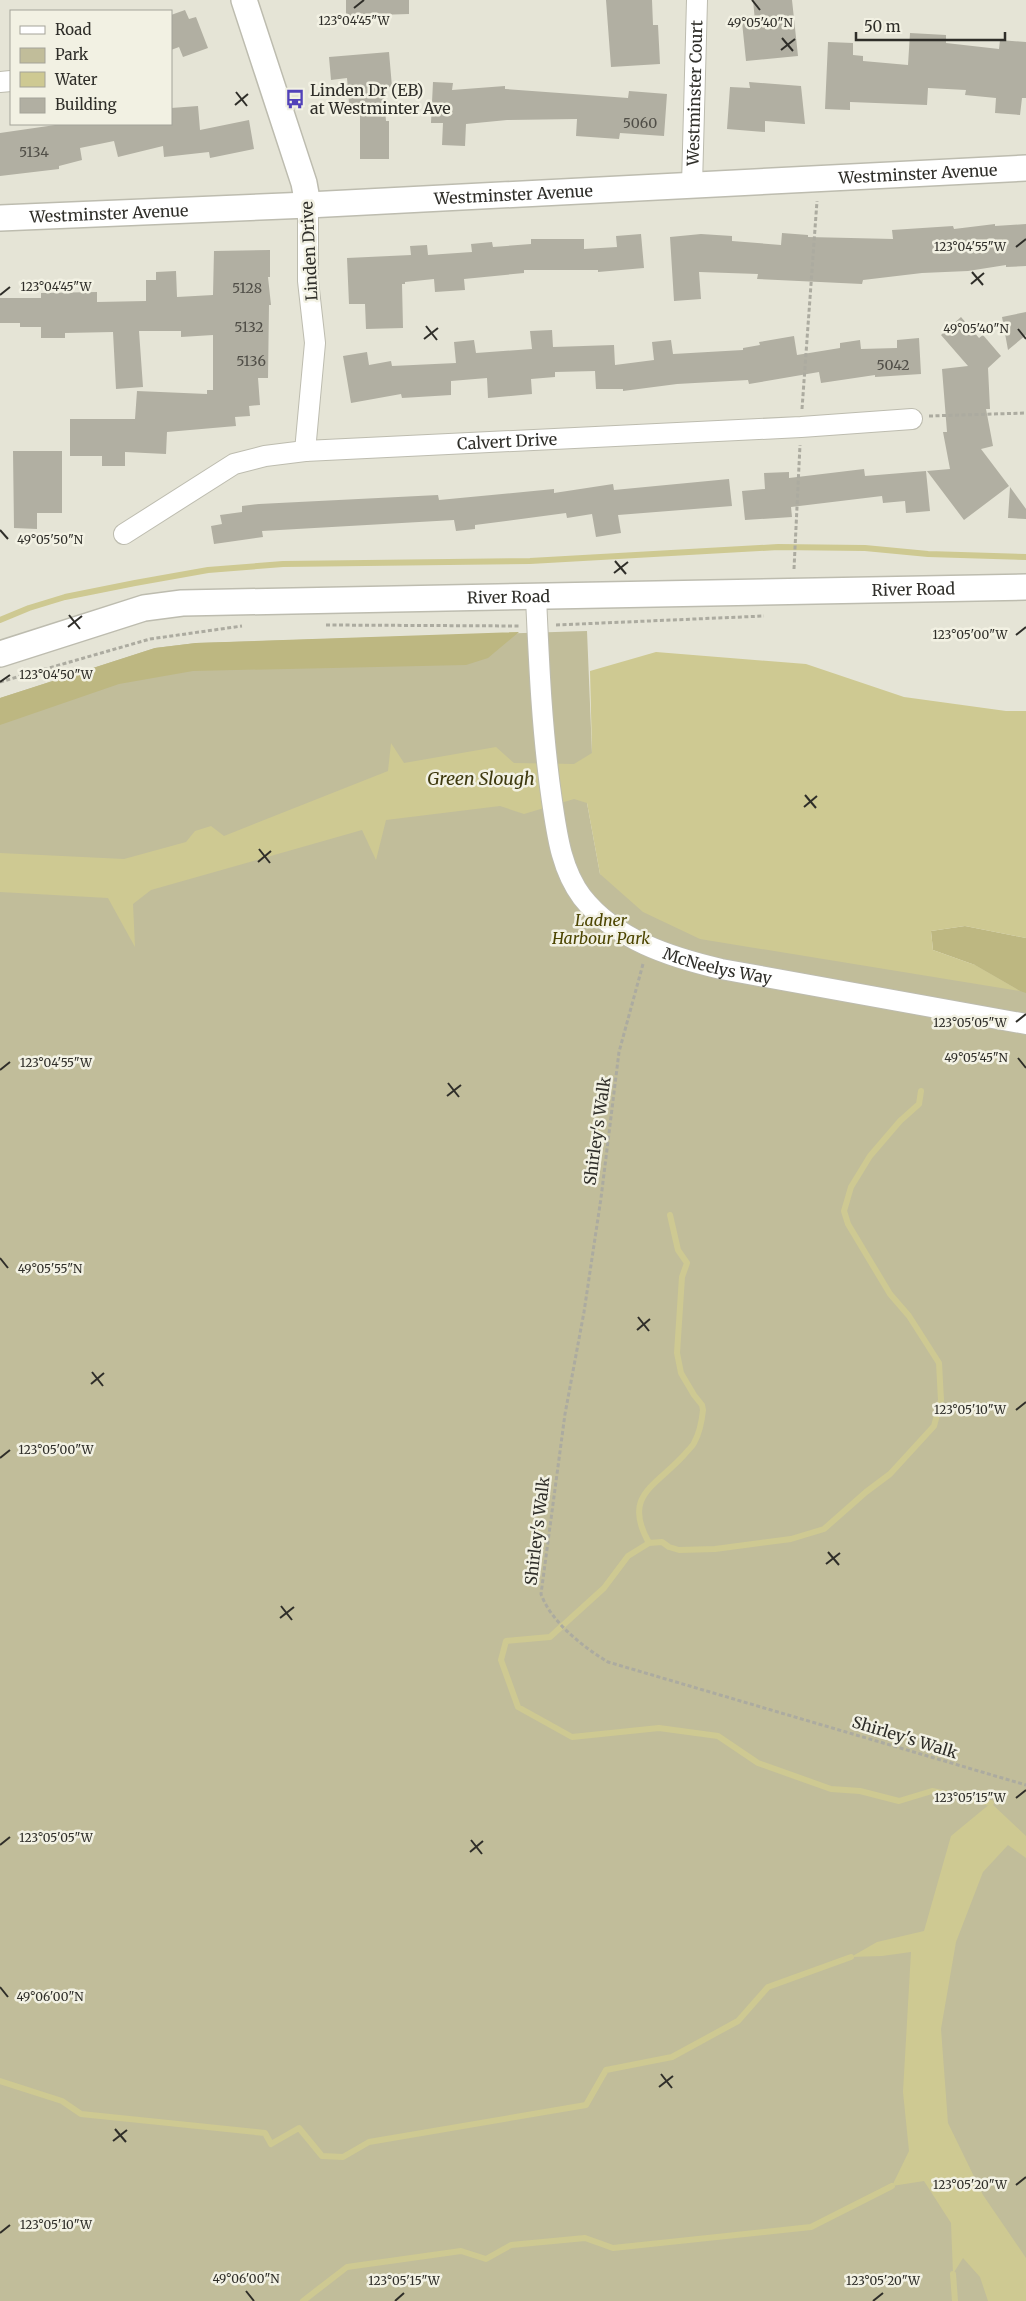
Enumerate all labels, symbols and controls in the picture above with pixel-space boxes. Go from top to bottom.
legend [10,10,172,125]
scale bar [856,10,1005,42]
text: 123°04'45"W [318,13,391,28]
text: 49°05'40"N [727,15,793,30]
text: 50 m [864,17,901,36]
street label: Westminster Court [682,19,706,167]
text: Road [55,20,91,39]
text: Park [55,45,89,64]
text: Water [54,70,98,89]
place label: Linden Dr (EB) at Westminter Ave [310,80,451,118]
bus stop icon: Linden Dr (EB) at Westminter Ave [284,88,306,110]
text: Building [55,95,117,114]
house number: 5060 [623,114,657,132]
house number: 5134 [19,143,49,161]
street label: Westminster Avenue [837,159,998,188]
street label: Westminster Avenue [433,180,593,209]
street label: Westminster Avenue [28,200,189,227]
street label: Linden Drive [296,201,322,301]
text: 123°04'55"W [934,239,1007,254]
text: 123°04'45"W [20,279,93,294]
house number: 5128 [232,279,262,297]
house number: 5132 [234,318,264,336]
text: 49°05'40"N [943,321,1009,336]
house number: 5136 [236,352,266,370]
house number: 5042 [876,356,910,374]
street label: Calvert Drive [457,429,558,454]
text: 49°05'50"N [17,532,84,547]
street label: River Road [872,578,956,600]
street label: River Road [467,586,551,608]
text: 123°05'00"W [933,627,1008,642]
text: 123°04'50"W [19,667,94,682]
water label: Green Slough [427,767,535,790]
park label: Ladner Harbour Park [551,910,650,948]
street label: McNeelys Way [660,943,774,988]
text: 123°05'05"W [933,1015,1008,1030]
text: 49°05'45"N [944,1050,1008,1065]
text: 123°04'55"W [20,1055,93,1070]
street label: Shirley's Walk [579,1075,615,1186]
text: 49°05'55"N [18,1261,83,1276]
text: 123°05'10"W [934,1402,1007,1417]
text: 123°05'00"W [19,1442,94,1457]
street label: Shirley's Walk [520,1475,554,1586]
street label: Shirley's Walk [850,1711,961,1763]
text: 123°05'15"W [934,1790,1007,1805]
text: 123°05'05"W [19,1830,94,1845]
text: 49°06'00"N [16,1989,84,2004]
text: 123°05'20"W [933,2177,1008,2192]
text: 123°05'10"W [20,2217,93,2232]
text: 49°06'00"N [212,2271,280,2286]
text: 123°05'15"W [368,2273,441,2288]
text: 123°05'20"W [846,2273,921,2288]

